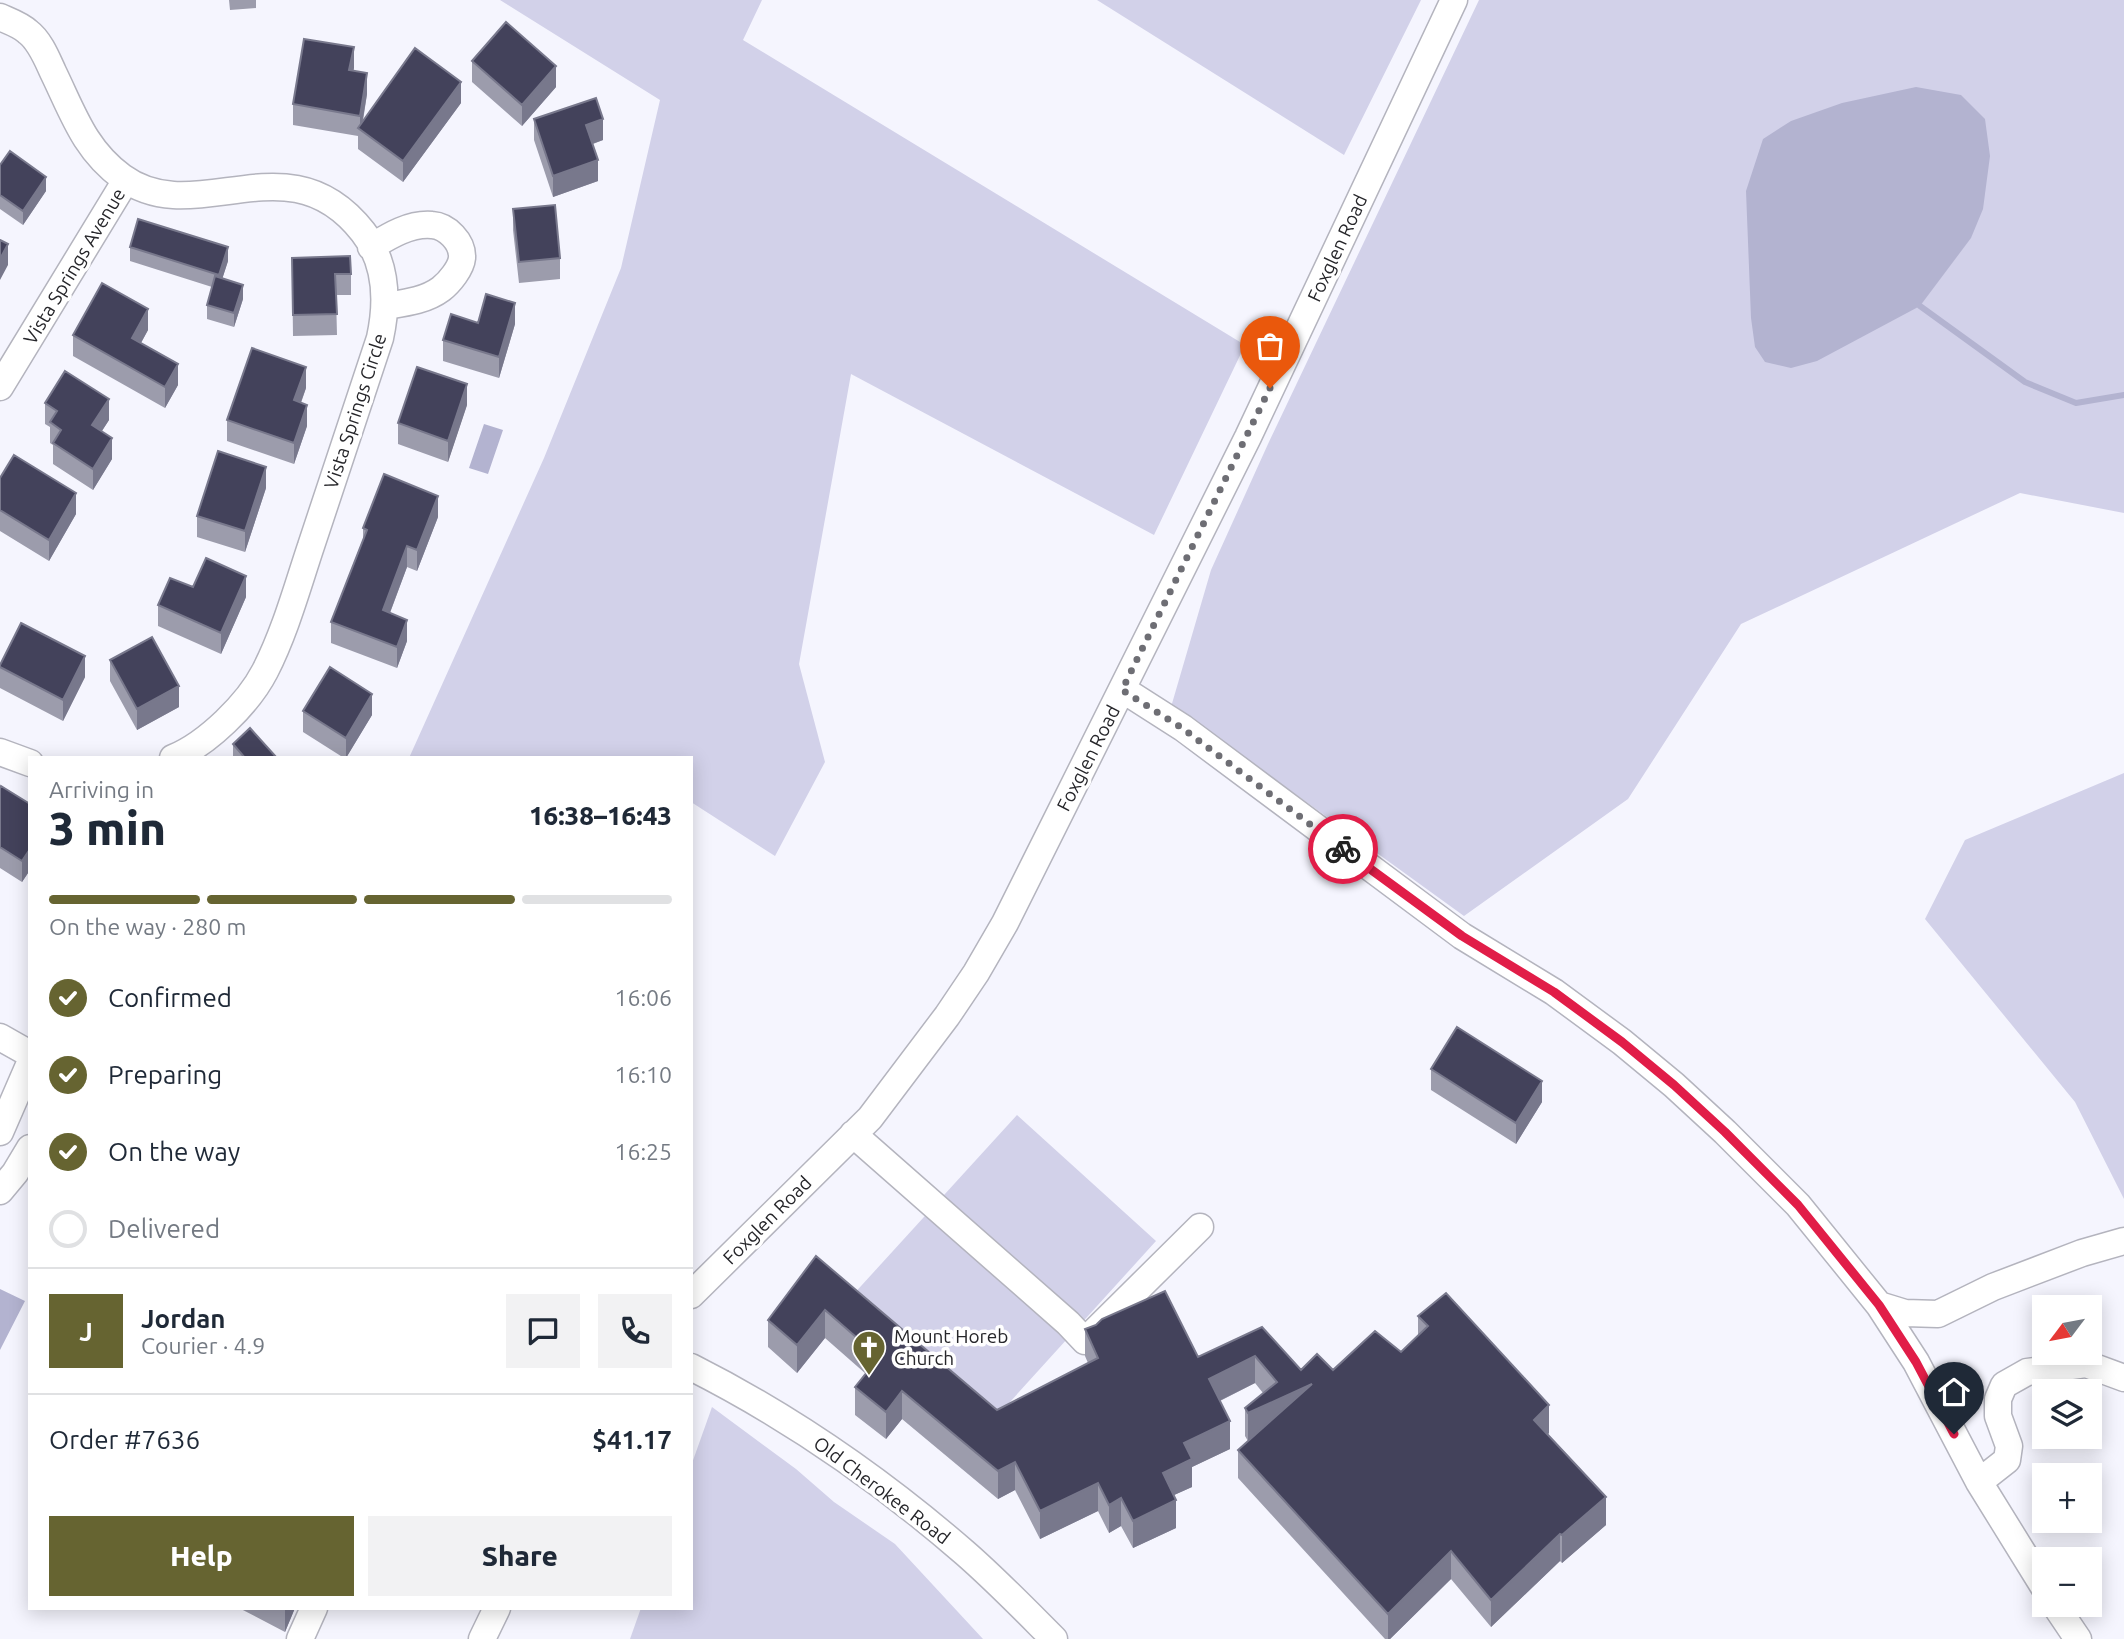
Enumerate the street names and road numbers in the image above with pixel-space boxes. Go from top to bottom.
street label: Vista Springs Avenue [19,184,129,348]
street label: Foxglen Road [1303,191,1371,305]
street label: Vista Springs Circle [319,331,391,491]
street label: Foxglen Road [1052,701,1124,815]
street label: Foxglen Road [718,1171,816,1269]
street label: Old Cherokee Road [810,1432,954,1548]

